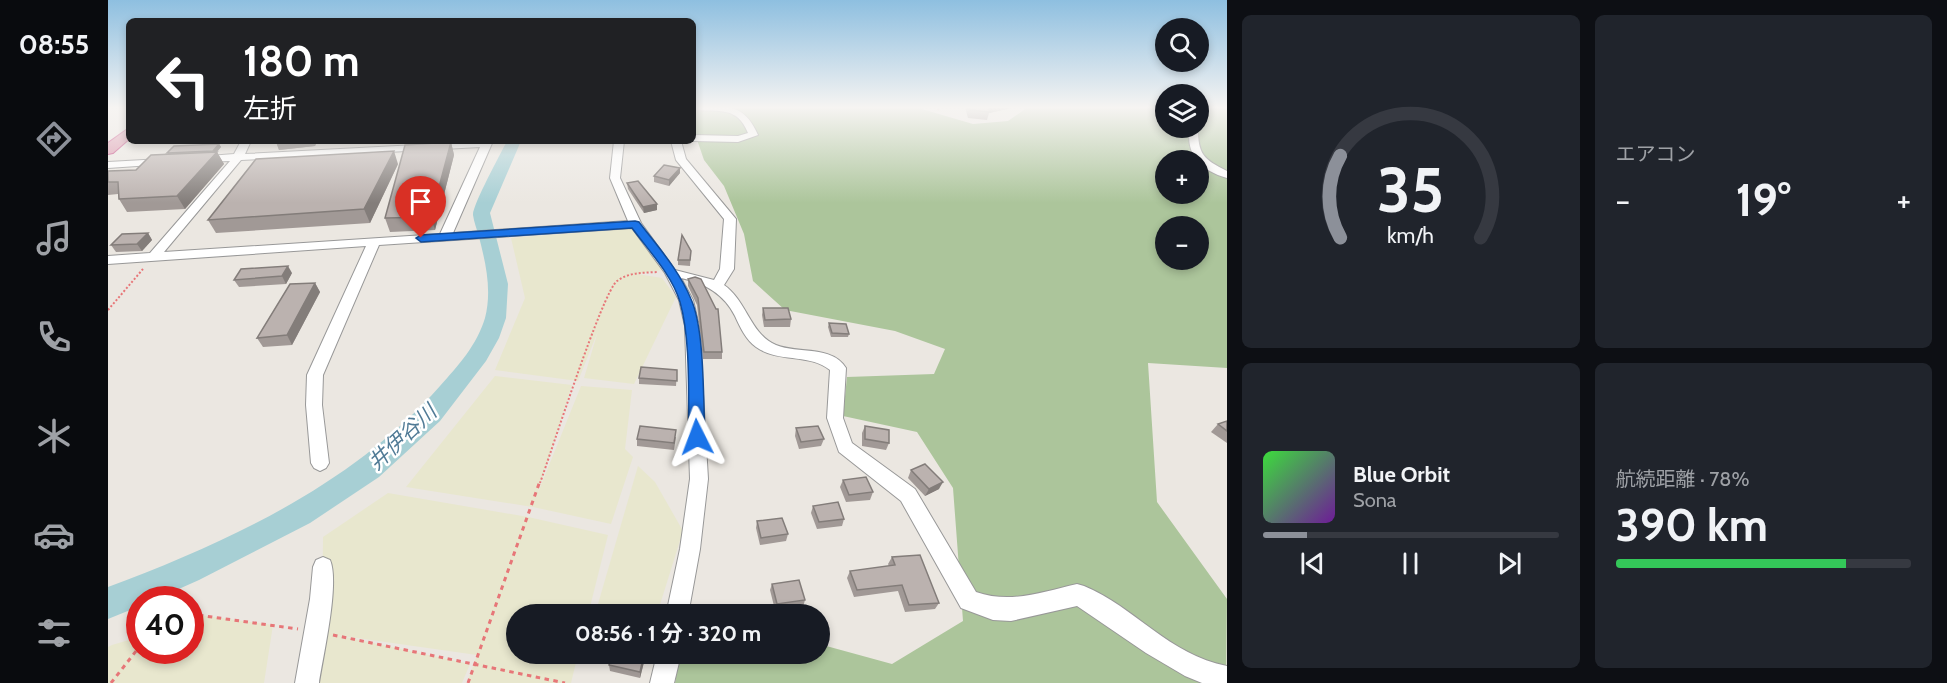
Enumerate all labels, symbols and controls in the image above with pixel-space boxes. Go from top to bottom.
map controls [1155,18,1209,270]
button: search [1155,18,1209,72]
text: 08:55 [19,28,89,61]
text: 180 m [243,35,359,87]
icon: left [144,42,222,120]
button: layers [1155,84,1209,138]
text: 左折 [243,92,297,125]
icon: directions [33,118,75,160]
text: エアコン [1616,142,1696,166]
button: + [1155,150,1209,204]
text: 35 [1377,152,1444,228]
text: 19° [1736,173,1791,227]
pin [395,176,446,238]
text: − [1616,180,1630,220]
text: + [1896,180,1911,220]
icon: arrive [404,185,437,218]
button: − [1155,216,1209,270]
icon: music [33,217,75,259]
text: km/h [1387,223,1434,249]
icon: phone [33,316,75,358]
water label: 井伊谷川 [363,398,443,475]
position arrow [665,405,729,469]
icon: climate [33,415,75,457]
text: Blue Orbit [1353,461,1450,488]
text: 航続距離 · 78% [1616,467,1749,491]
text: Sona [1353,488,1396,512]
text: 390 km [1616,498,1768,552]
icon: car [33,514,75,556]
icon: previous [1296,547,1329,580]
icon: pause [1394,547,1427,580]
icon: next [1493,547,1526,580]
speed limit sign: 40 [126,586,204,664]
icon: filters [33,612,75,654]
text: 08:56 · 1 分 · 320 m [575,620,761,647]

